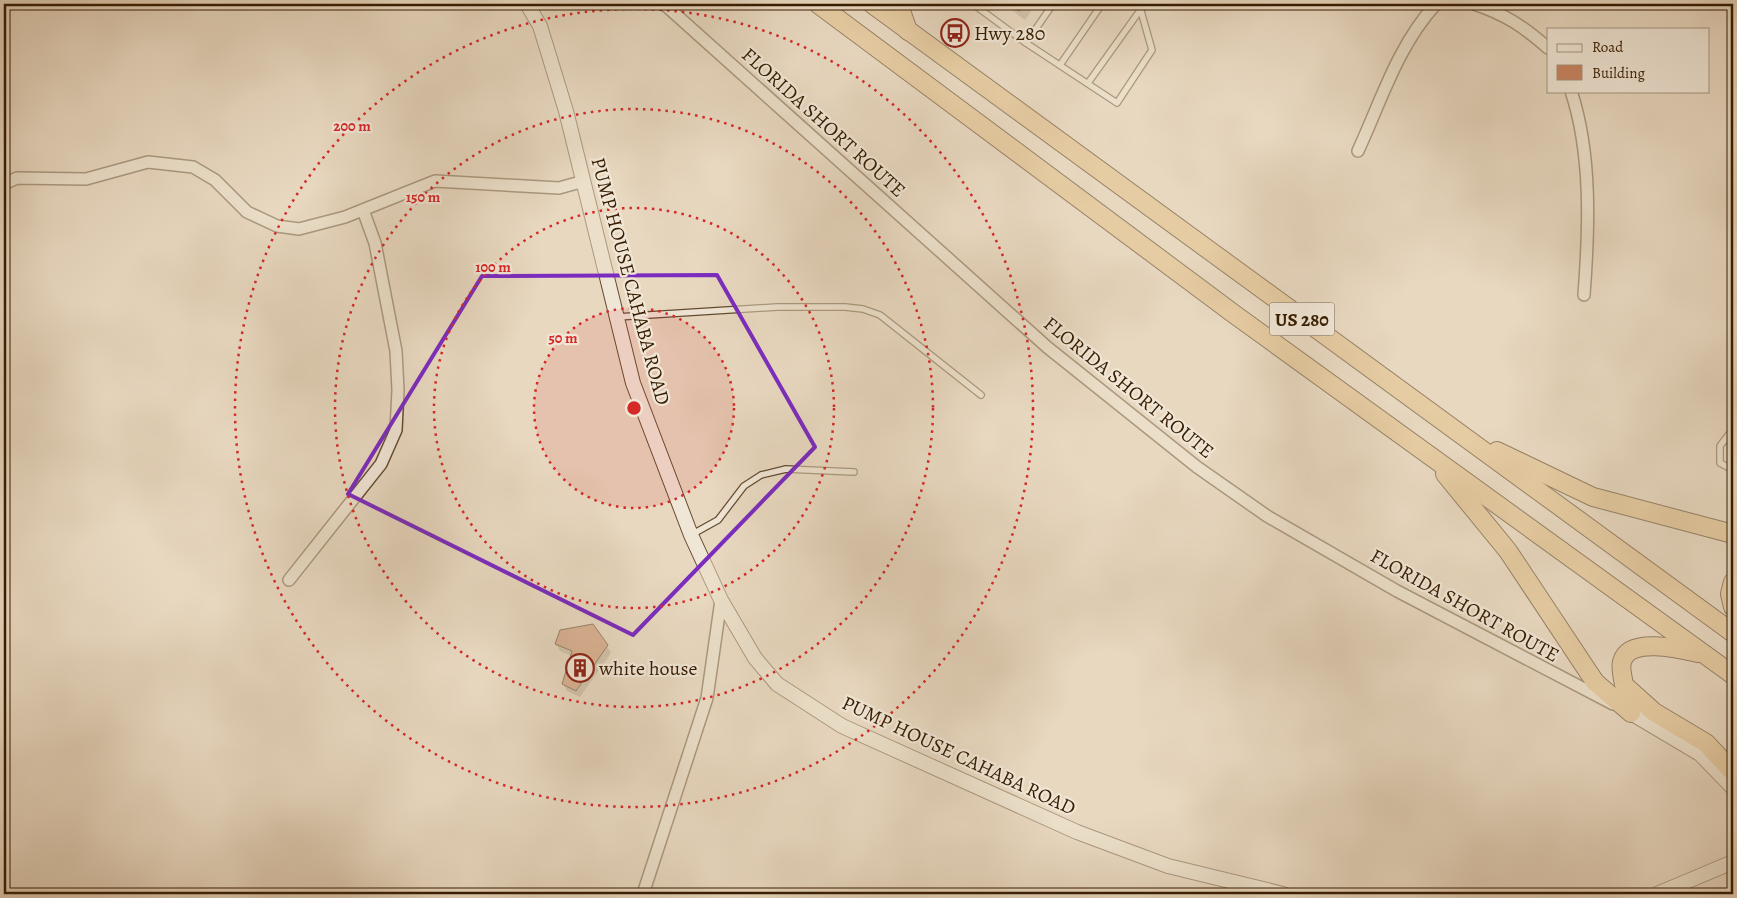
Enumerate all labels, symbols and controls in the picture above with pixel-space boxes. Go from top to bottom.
bus stop icon: Hwy 280 [940,18,970,48]
place label: Hwy 280 [974,20,1045,47]
legend [1547,28,1710,92]
text: Road [1592,37,1624,57]
street label: FLORIDA SHORT ROUTE [736,41,911,203]
text: Building [1592,63,1645,83]
text: 200 m [333,116,371,136]
street label: PUMP HOUSE CAHABA ROAD [584,154,677,408]
text: 150 m [406,187,441,207]
text: 100 m [475,257,511,277]
road number: US 280 [1270,302,1334,336]
street label: FLORIDA SHORT ROUTE [1038,310,1220,465]
text: 50 m [548,328,578,348]
centre of rings [625,399,643,417]
street label: FLORIDA SHORT ROUTE [1366,542,1564,669]
building icon: white house [565,653,595,683]
place label: white house [598,655,697,682]
street label: PUMP HOUSE CAHABA ROAD [837,689,1080,822]

